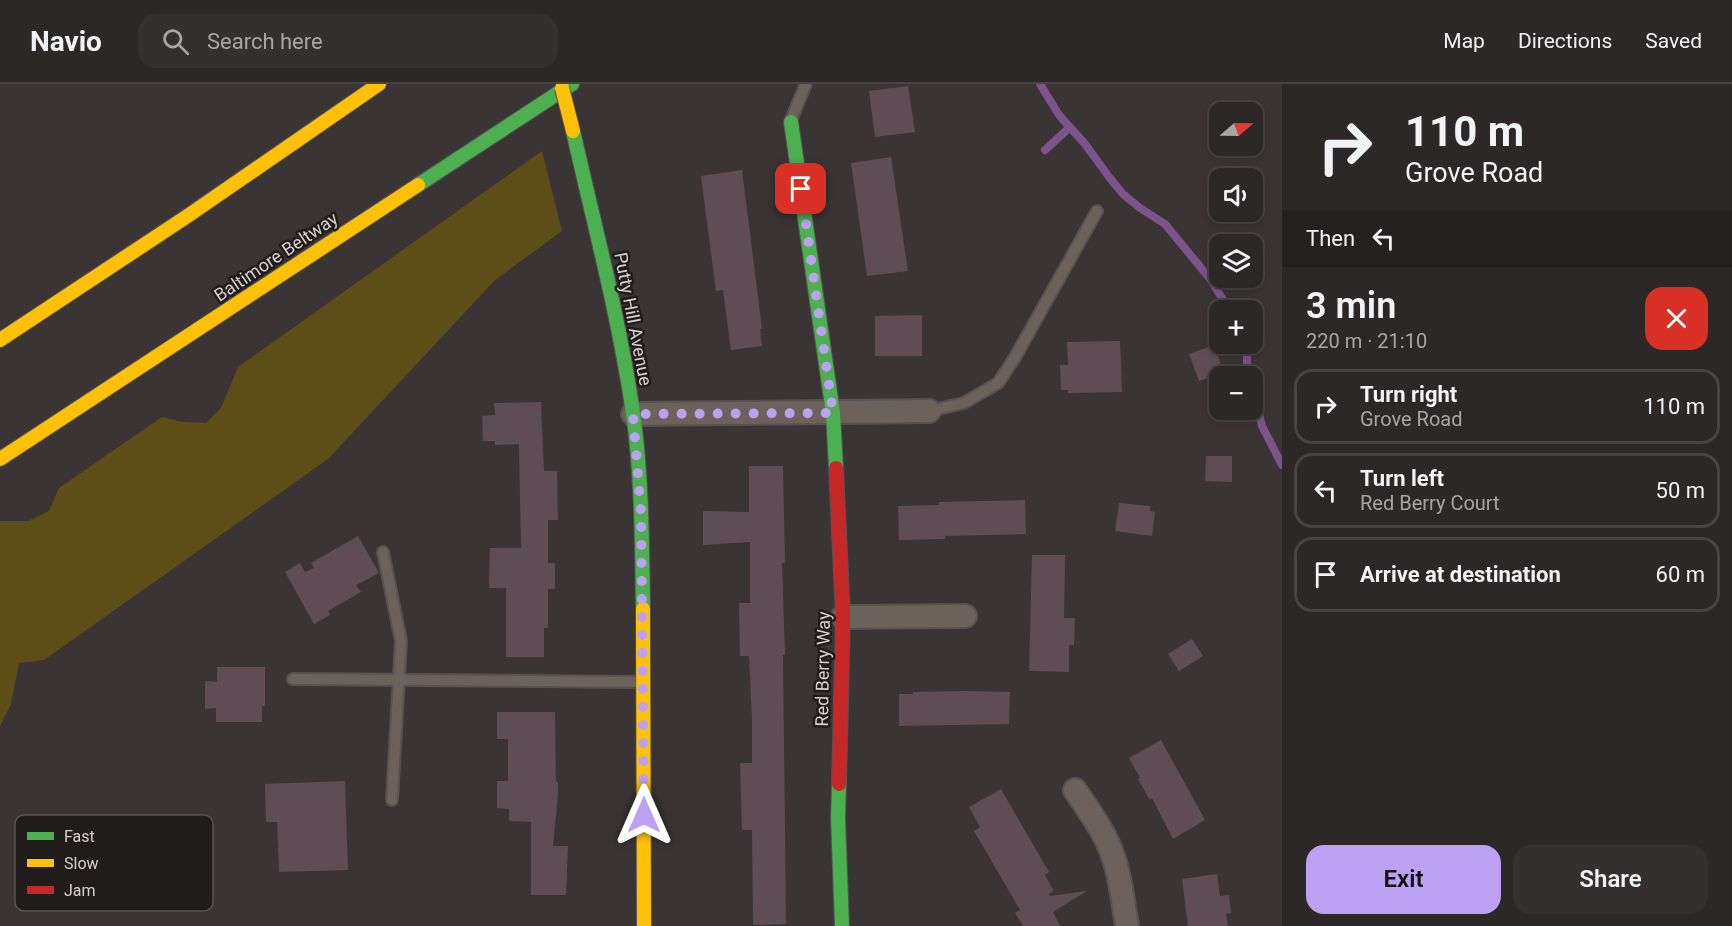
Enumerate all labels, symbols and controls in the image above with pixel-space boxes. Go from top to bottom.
search box [138,14,558,68]
text: Navio [30,25,102,58]
icon: search [159,25,192,58]
text: Search here [207,29,323,54]
text: Map [1443,29,1485,53]
text: Directions [1518,29,1612,53]
text: Saved [1645,29,1702,53]
north arrow [1209,102,1263,156]
map controls [1209,102,1263,420]
text: 110 m [1405,107,1524,156]
icon: right [1306,108,1384,186]
text: Grove Road [1405,157,1543,189]
pin [775,163,826,214]
button: sound [1209,168,1263,222]
icon: arrive [784,172,817,205]
street label: Baltimore Beltway [210,207,342,306]
icon: left [1367,222,1400,255]
text: Then [1306,226,1355,251]
button: layers [1209,234,1263,288]
street label: Putty Hill Avenue [610,250,657,387]
text: 3 min [1306,285,1396,327]
button: close [1645,287,1708,350]
button: + [1209,300,1263,354]
text: 220 m · 21:10 [1306,329,1427,353]
button: − [1209,366,1263,420]
text: Turn right [1360,382,1457,407]
icon: right [1309,390,1342,423]
text: 110 m [1643,394,1705,419]
text: Grove Road [1360,407,1462,431]
text: Turn left [1360,466,1444,491]
icon: left [1309,474,1342,507]
text: 50 m [1656,478,1705,503]
text: Red Berry Court [1360,491,1500,515]
icon: arrive [1309,558,1342,591]
text: Arrive at destination [1360,562,1561,587]
text: 60 m [1656,562,1705,587]
street label: Red Berry Way [811,611,834,727]
position arrow [612,783,676,847]
legend [15,815,213,911]
text: Fast [64,827,95,846]
button: Exit [1306,845,1501,914]
button: Share [1513,845,1708,914]
text: Slow [64,854,99,873]
text: Jam [64,881,96,900]

